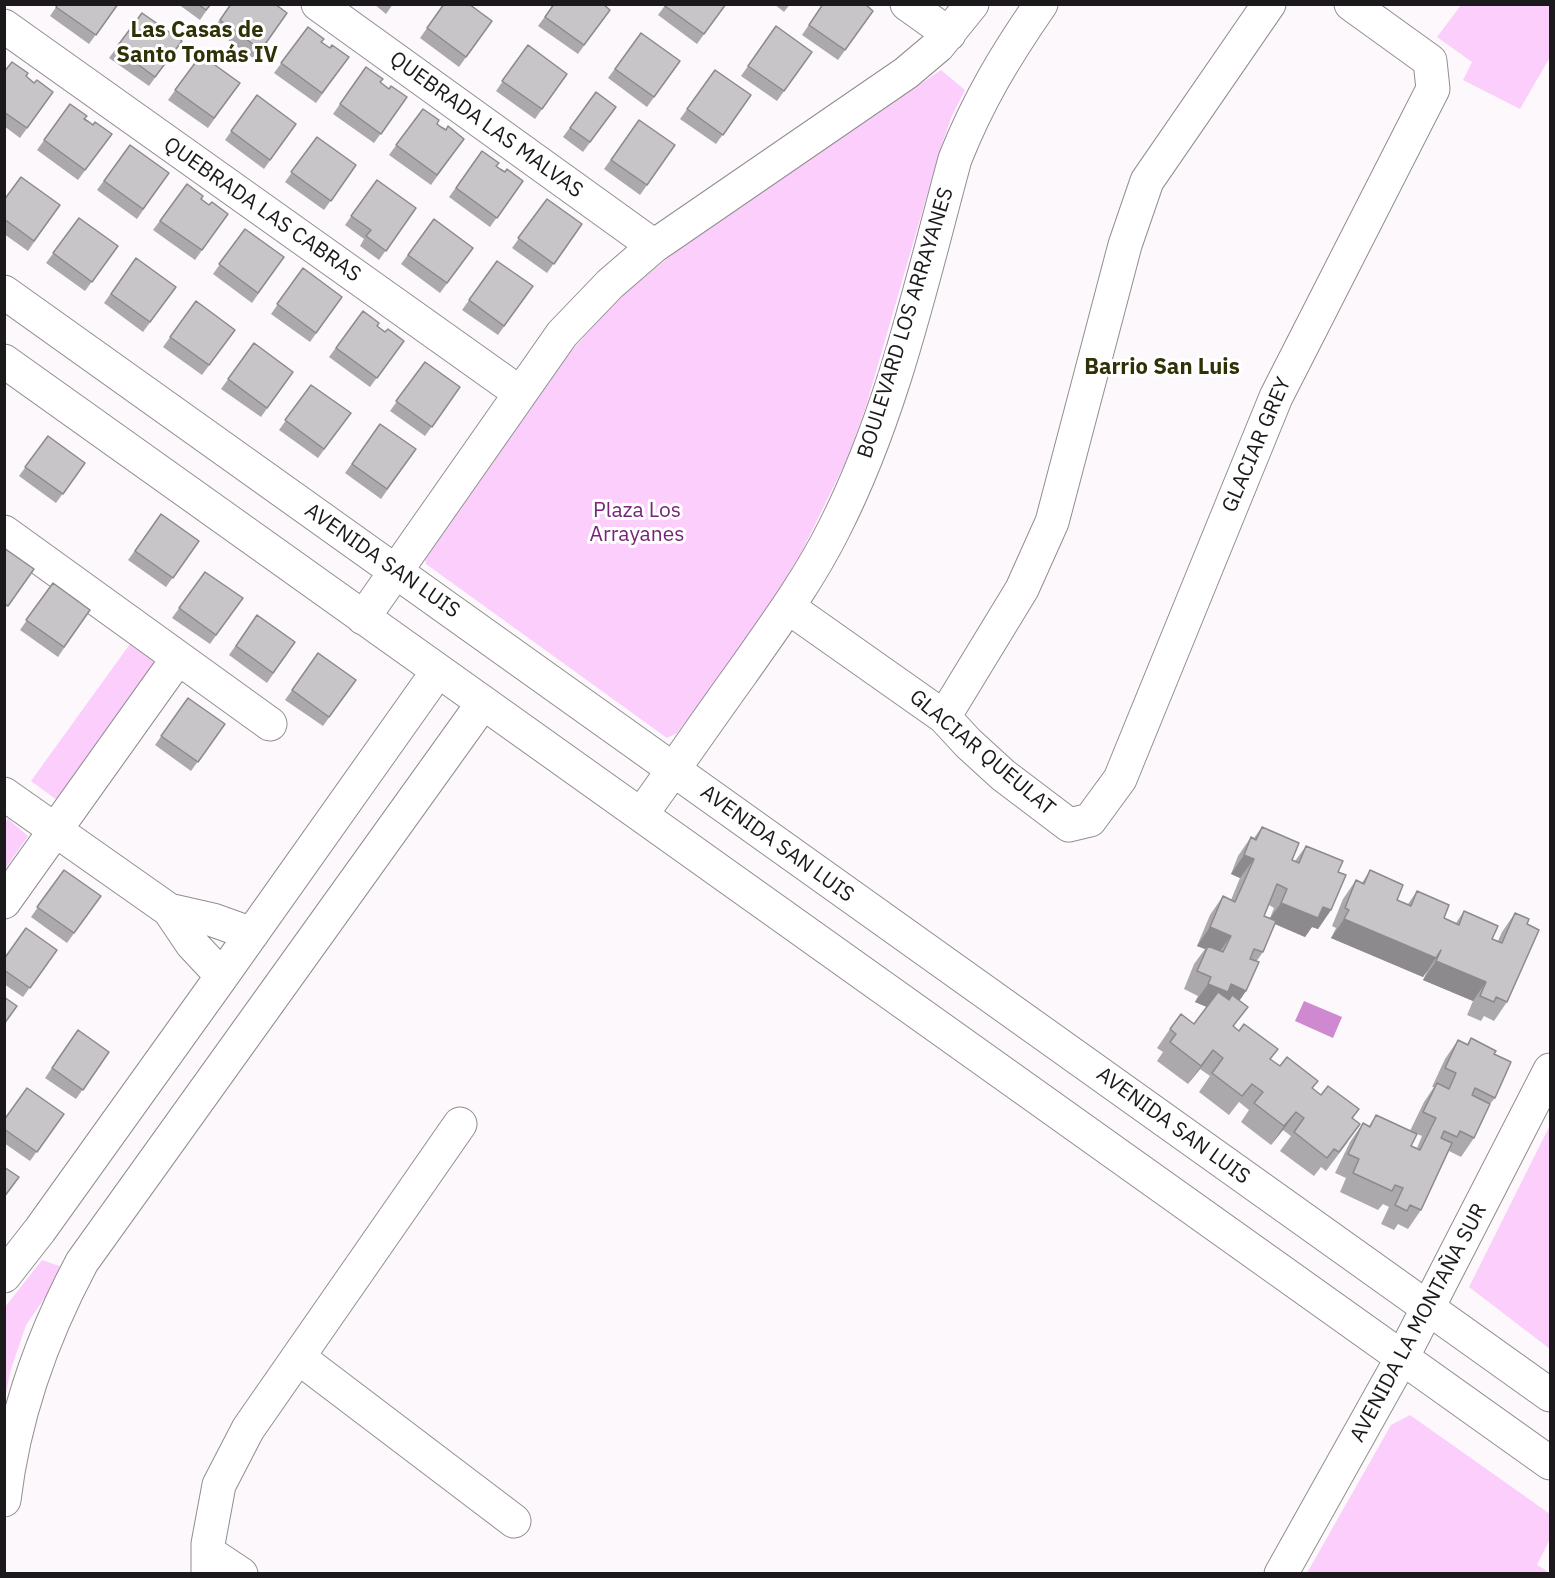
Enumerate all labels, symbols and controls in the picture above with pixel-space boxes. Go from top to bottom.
district label: Las Casas de Santo Tomás IV [116,18,278,70]
street label: QUEBRADA LAS MALVAS [384,46,588,204]
street label: QUEBRADA LAS CABRAS [158,132,366,288]
street label: BOULEVARD LOS ARRAYANES [853,185,959,461]
district label: Barrio San Luis [1084,355,1240,381]
street label: GLACIAR GREY [1217,374,1297,516]
street label: AVENIDA SAN LUIS [300,498,464,624]
park label: Plaza Los Arrayanes [590,498,684,548]
street label: GLACIAR QUEULAT [904,685,1060,821]
street label: AVENIDA SAN LUIS [695,780,859,908]
street label: AVENIDA SAN LUIS [1091,1062,1255,1190]
street label: AVENIDA LA MONTAÑA SUR [1345,1199,1493,1447]

